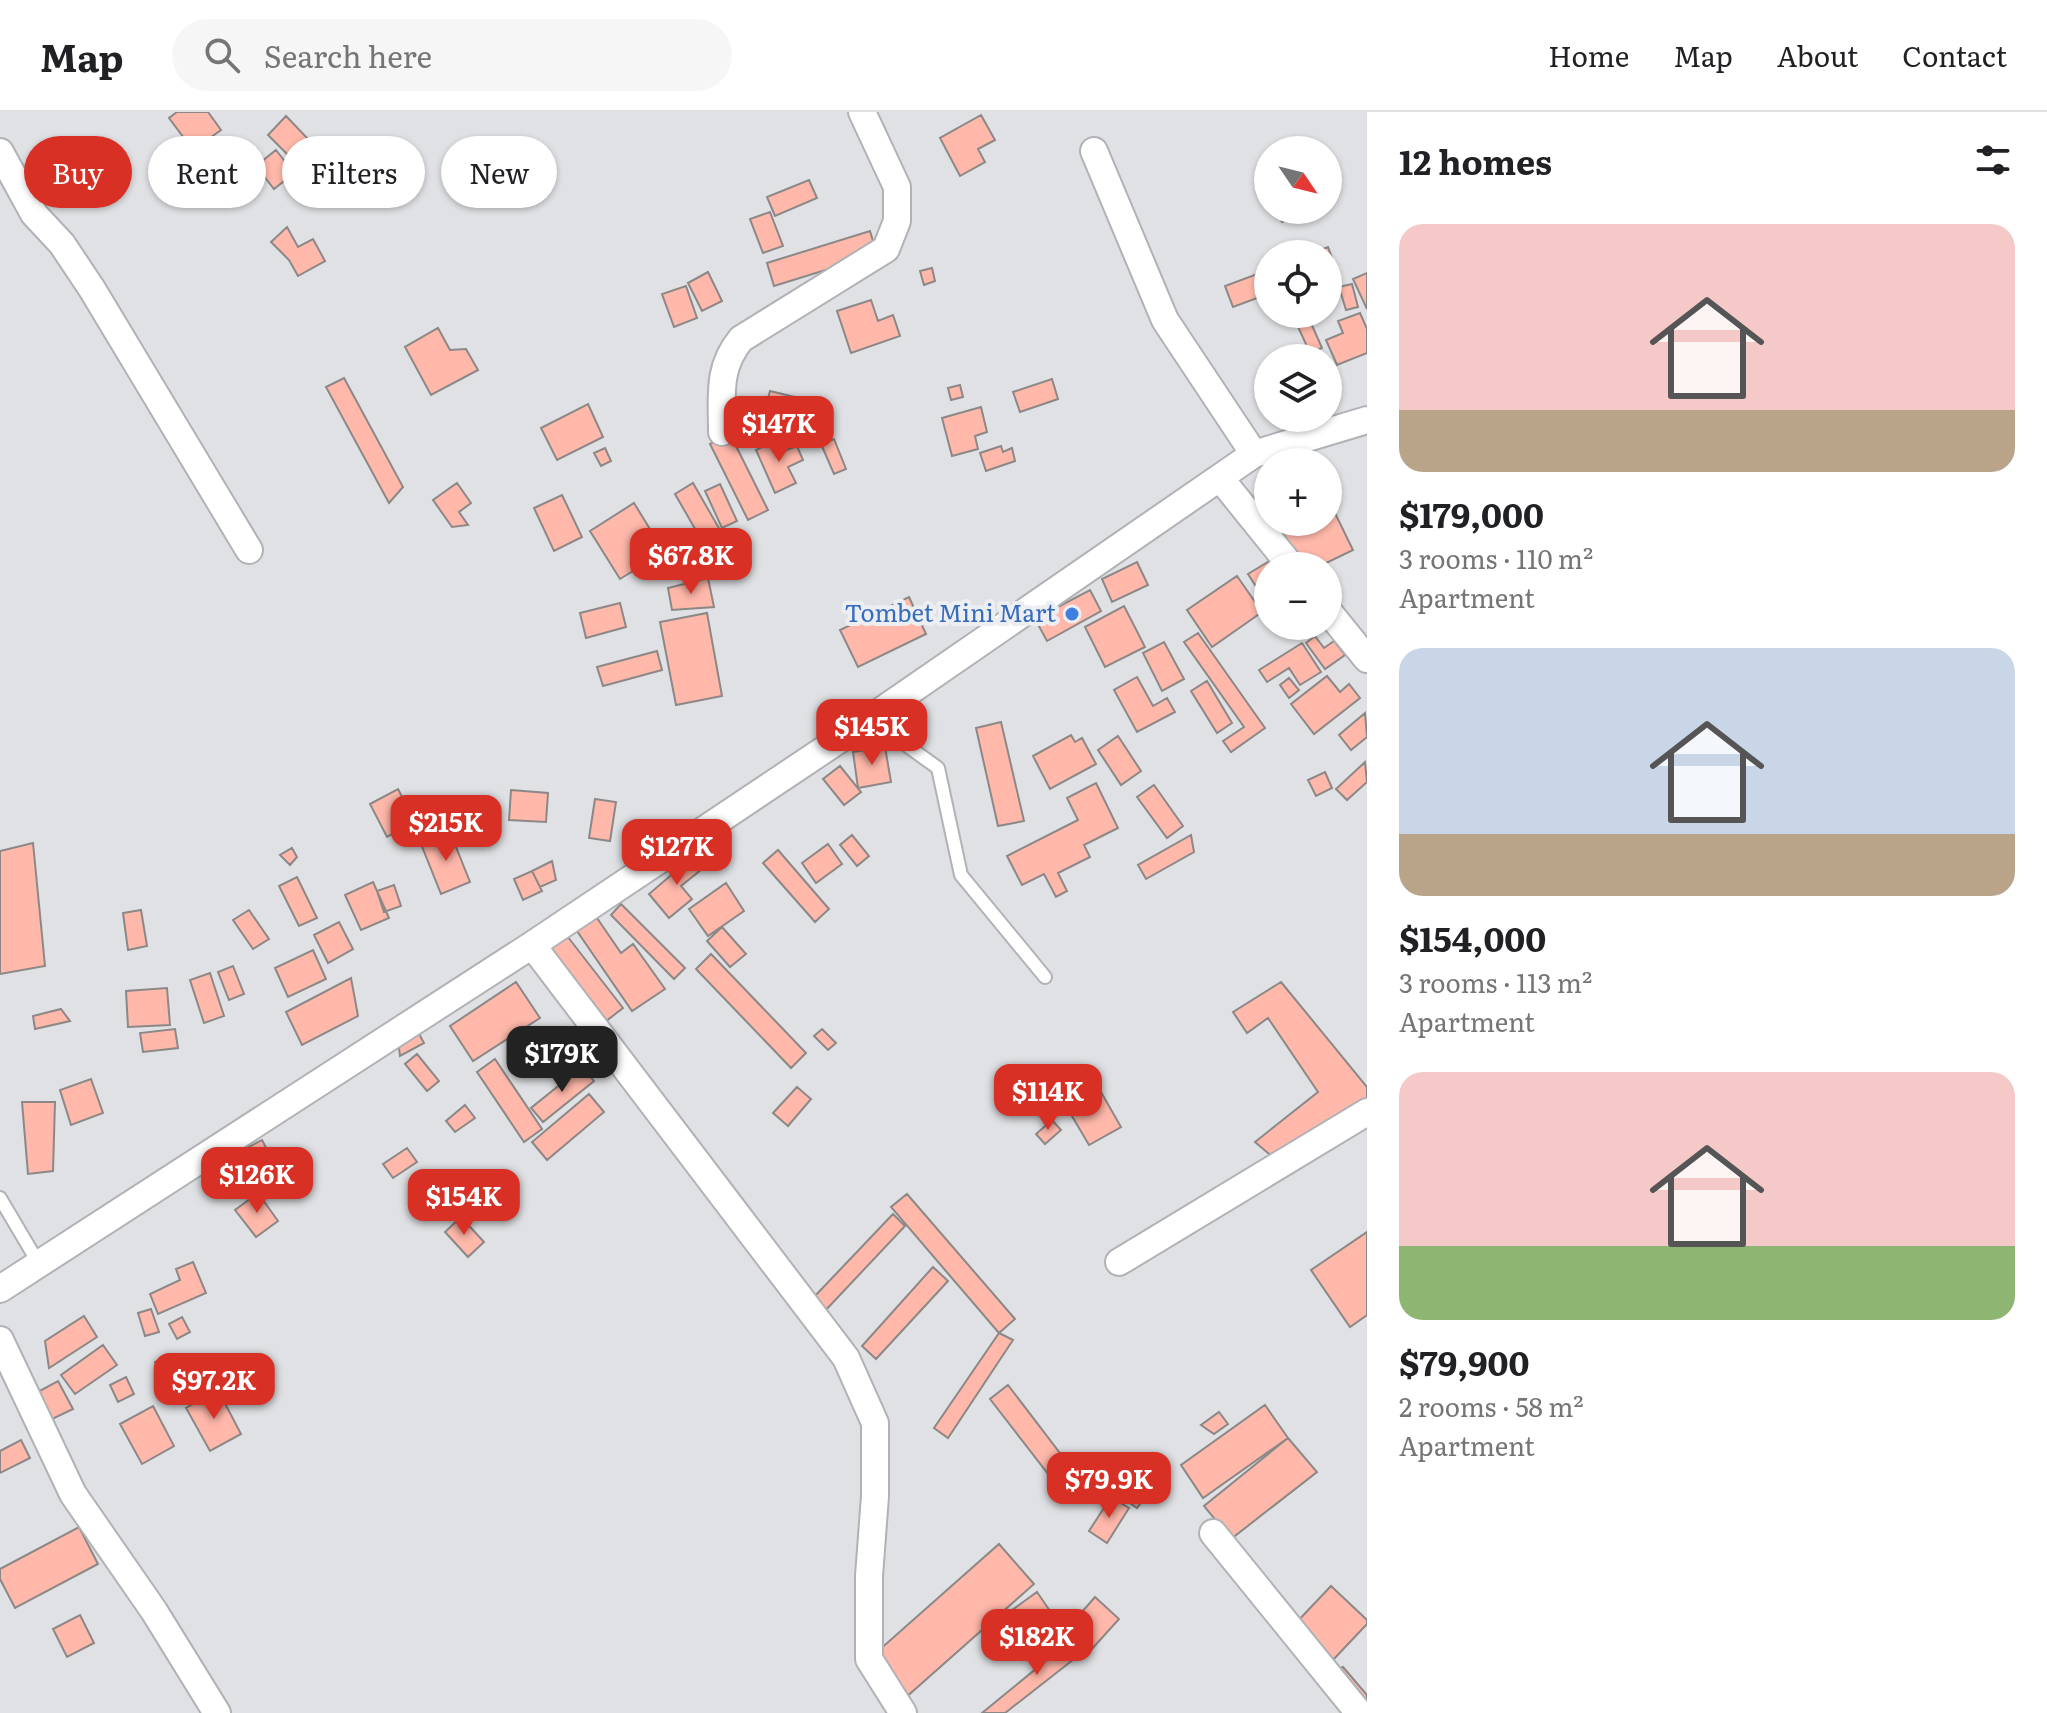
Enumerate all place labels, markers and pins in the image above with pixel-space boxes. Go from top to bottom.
pin: $147K [723,396,835,464]
pin: $67.8K [626,528,756,596]
place label: Tombet Mini Mart [845,594,1056,629]
marker: Tombet Mini Mart [1063,605,1081,623]
pin: $145K [816,699,928,767]
pin: $215K [390,795,502,863]
pin: $127K [621,819,733,887]
pin: $179K [506,1026,618,1094]
pin: $114K [992,1064,1104,1132]
pin: $126K [201,1147,313,1215]
pin: $154K [408,1169,520,1237]
pin: $97.2K [149,1353,279,1421]
pin: $79.9K [1044,1452,1174,1520]
pin: $182K [981,1609,1093,1677]

